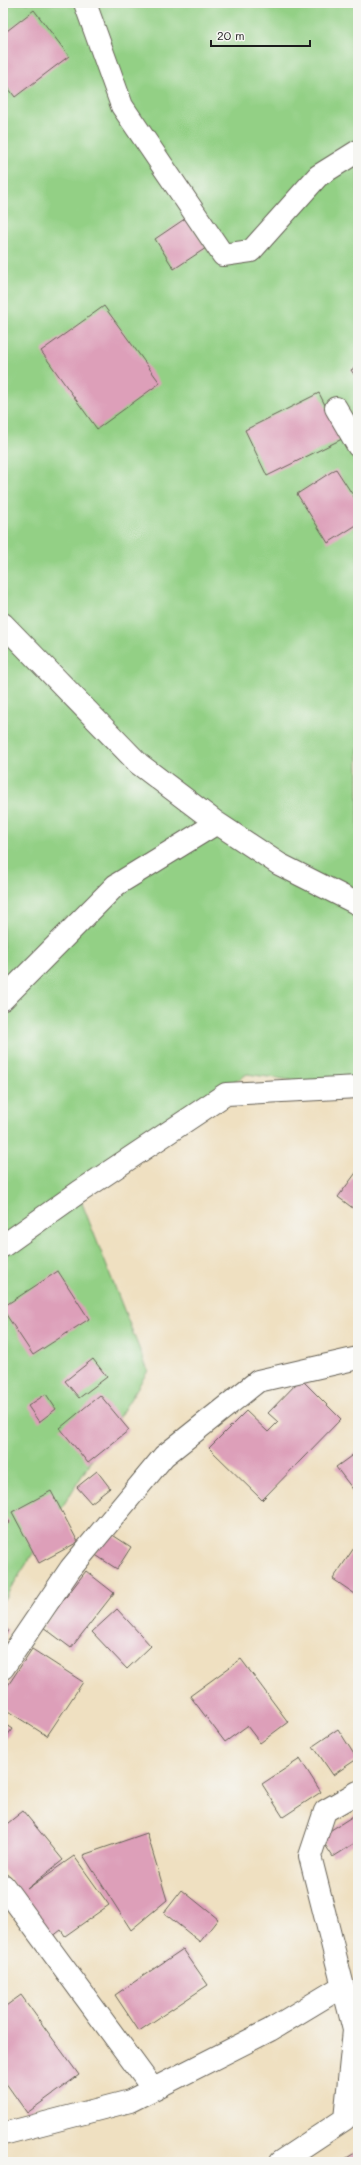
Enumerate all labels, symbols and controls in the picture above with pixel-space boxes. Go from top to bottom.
scale bar [211,22,310,48]
text: 20 m [217,27,245,43]

